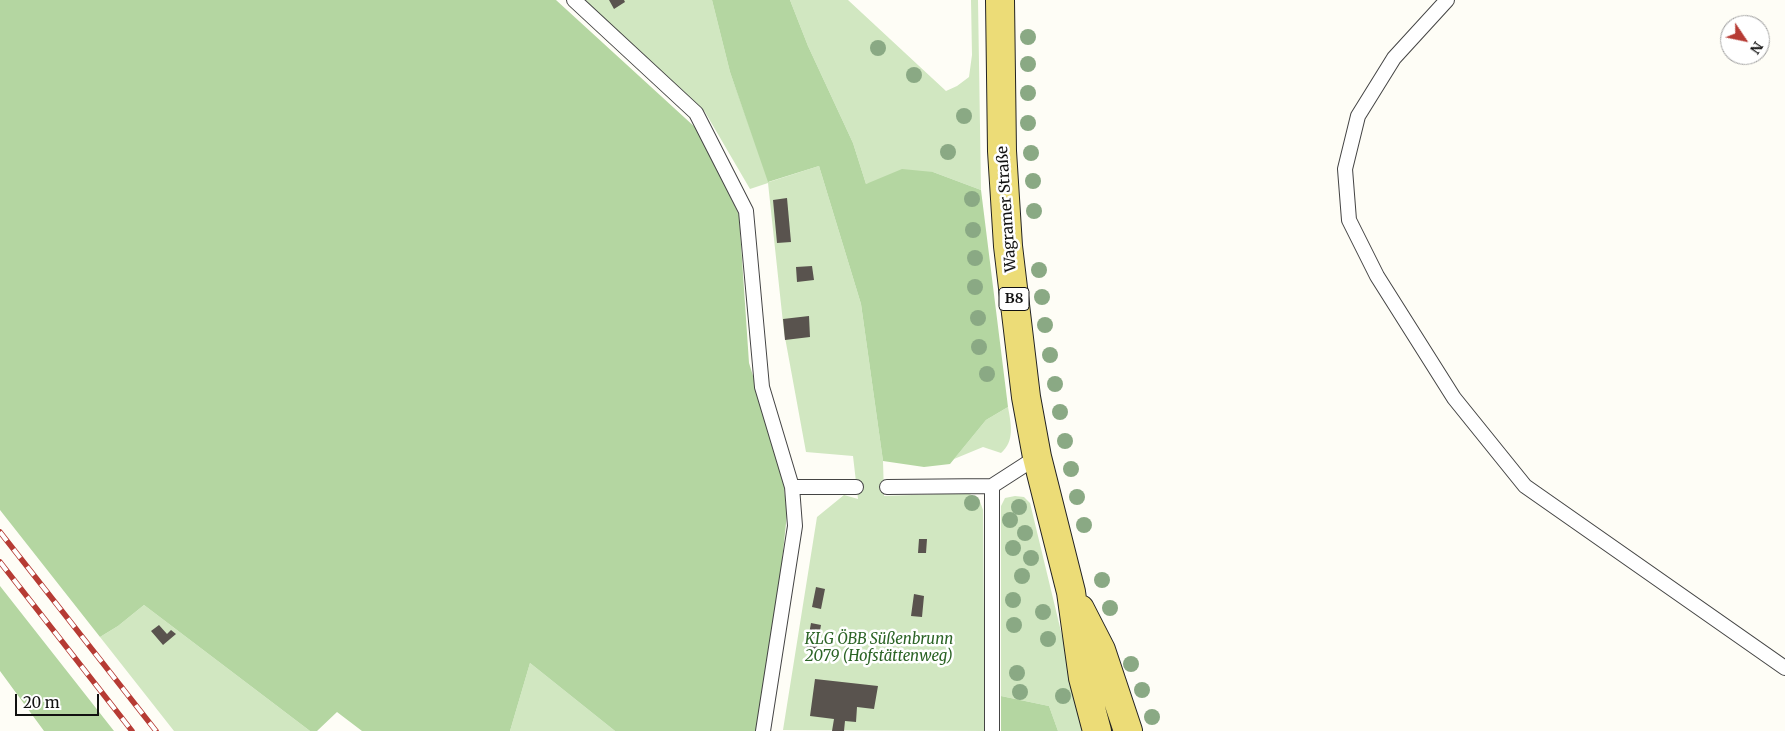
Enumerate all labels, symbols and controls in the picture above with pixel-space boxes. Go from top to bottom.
north arrow [1720,15,1770,65]
text: N [1746,38,1767,57]
street label: Wagramer Straße [994,145,1020,273]
road number: B8 [999,288,1029,310]
park label: KLG ÖBB Süßenbrunn 2079 (Hofstättenweg) [805,631,953,666]
scale bar [18,684,101,716]
text: 20 m [23,693,60,712]

